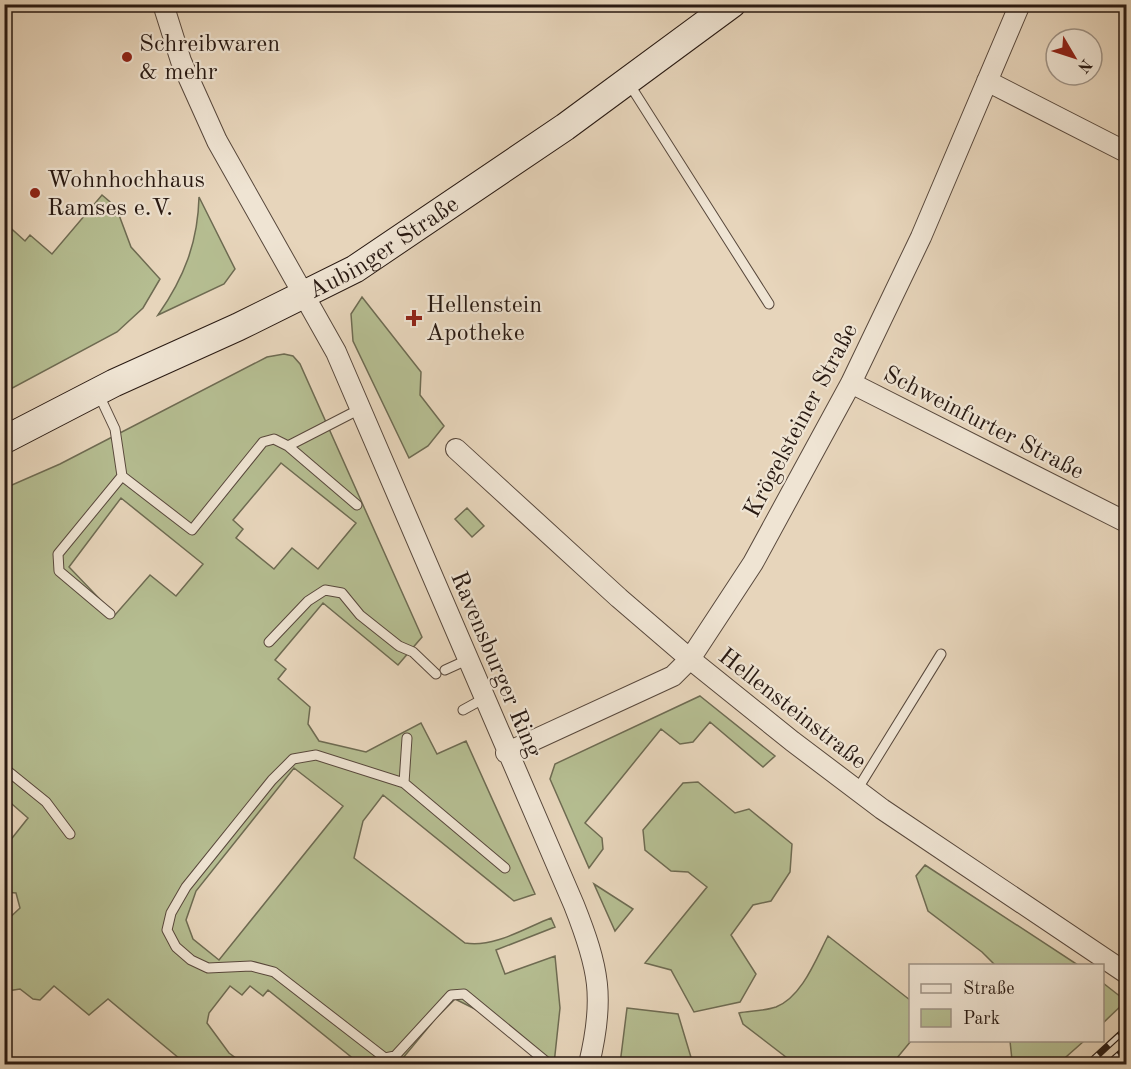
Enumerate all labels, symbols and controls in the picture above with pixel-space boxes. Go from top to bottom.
north arrow [1044,27,1104,87]
place label: Schreibwaren & mehr [139,33,280,85]
marker: Schreibwaren & mehr [120,50,134,64]
text: N [1074,55,1094,76]
place label: Wohnhochhaus Ramses e.V. [47,169,205,221]
marker: Wohnhochhaus Ramses e.V. [28,186,42,200]
street label: Aubinger Straße [305,193,464,304]
place label: Hellenstein Apotheke [426,294,542,346]
marker: Hellenstein Apotheke [407,311,421,325]
street label: Krögelsteiner Straße [740,320,863,522]
street label: Schweinfurter Straße [879,363,1087,485]
street label: Ravensburger Ring [445,568,545,761]
street label: Hellensteinstraße [713,645,870,775]
legend [909,964,1104,1042]
text: Straße [963,980,1014,998]
text: Park [963,1010,1000,1028]

